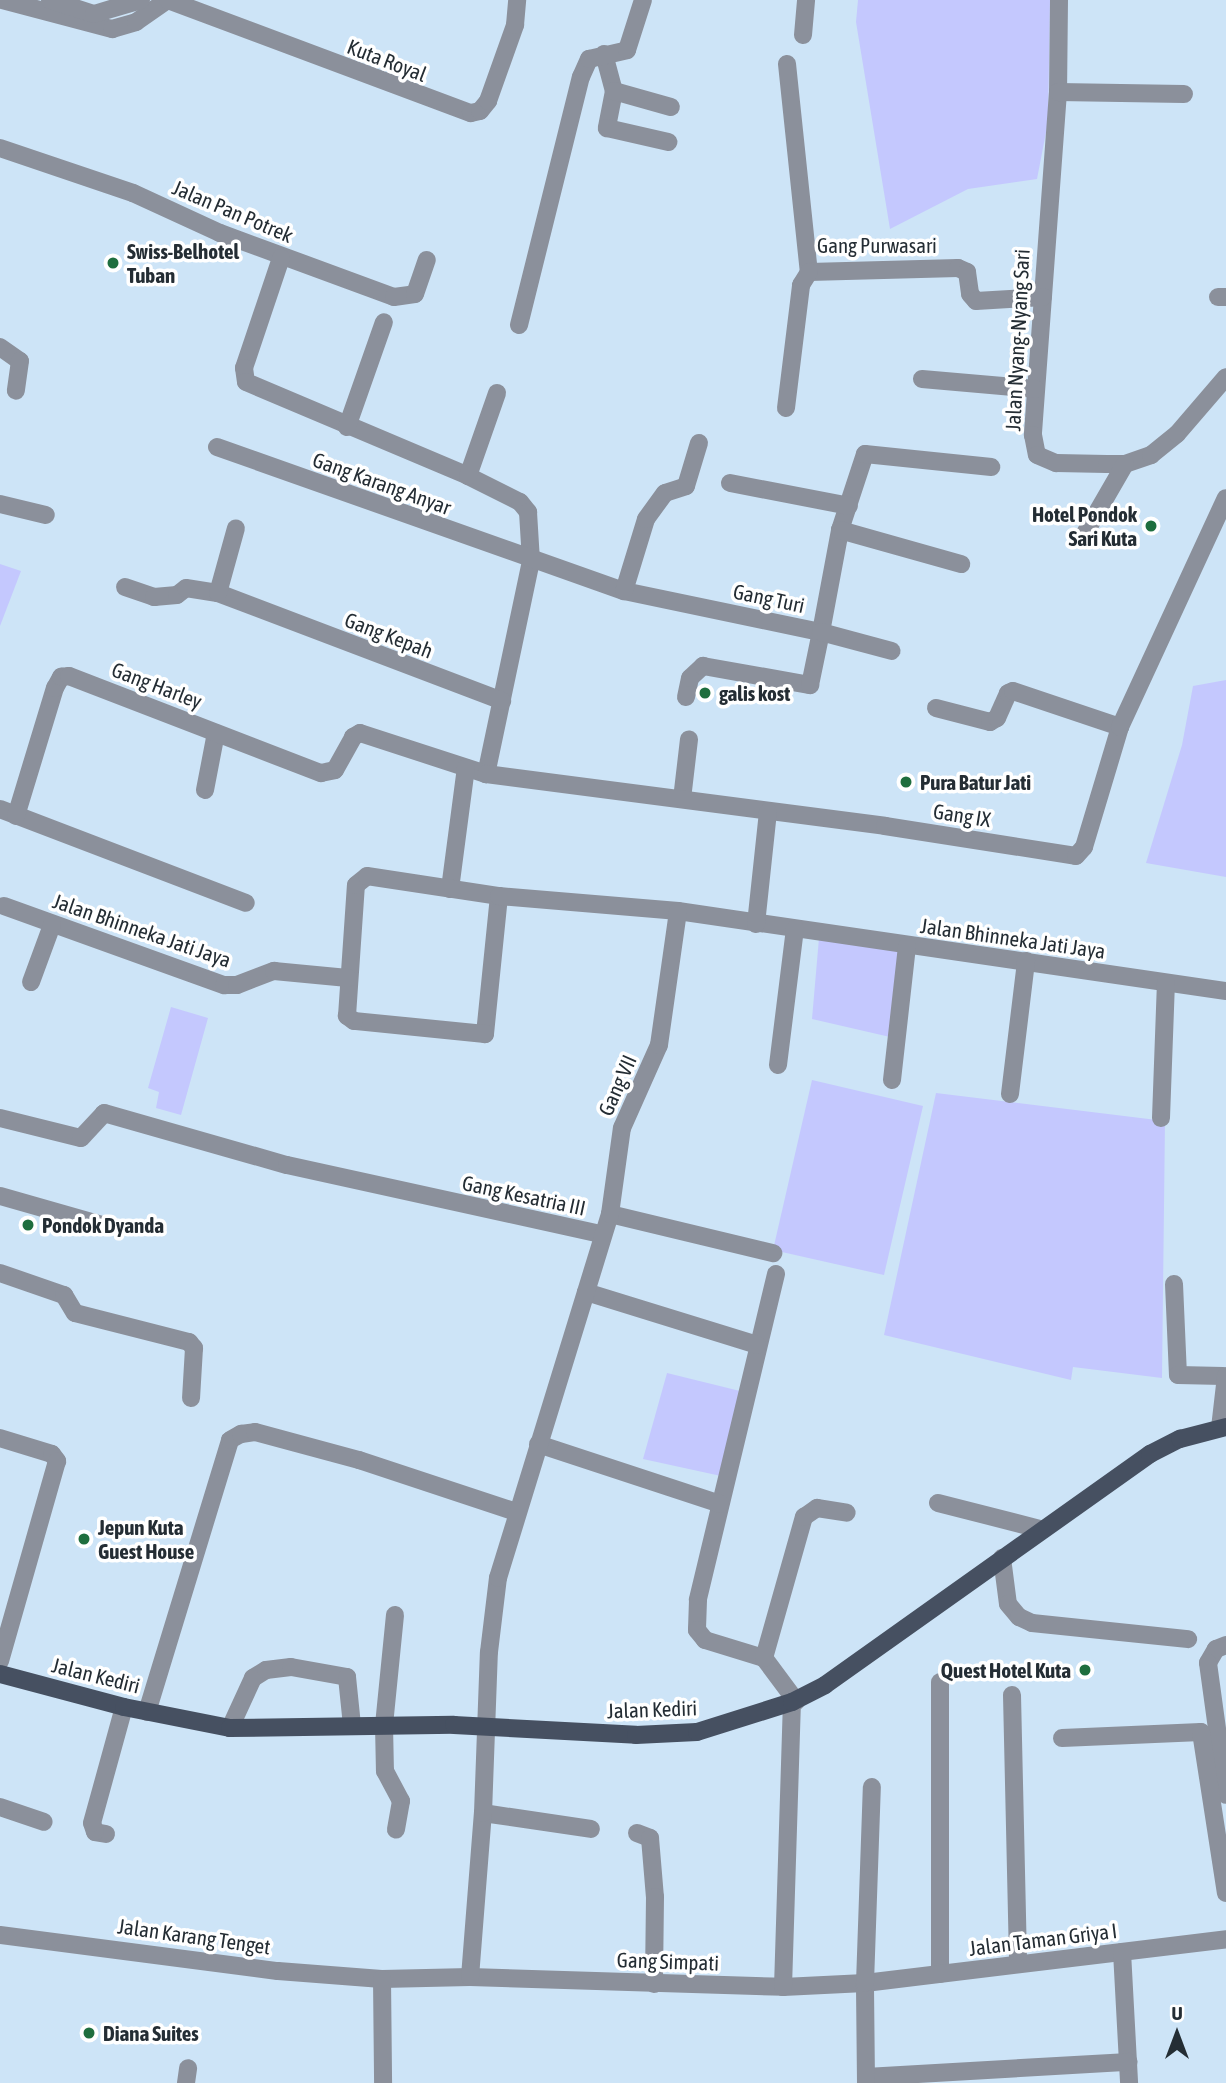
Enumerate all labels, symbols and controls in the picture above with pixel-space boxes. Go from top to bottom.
street label: Kuta Royal [344,33,430,87]
street label: Jalan Pan Potrek [169,174,297,248]
street label: Gang Purwasari [817,232,937,258]
place label: Swiss-Belhotel Tuban [127,238,239,288]
street label: Jalan Nyang-Nyang Sari [1000,248,1034,432]
marker: Swiss-Belhotel Tuban [105,255,121,271]
street label: Gang Karang Anyar [310,446,454,520]
place label: Hotel Pondok Sari Kuta [1032,501,1137,551]
marker: Hotel Pondok Sari Kuta [1143,518,1159,534]
street label: Gang Turi [731,578,807,618]
street label: Gang Kepah [341,607,437,663]
street label: Gang Harley [108,656,206,714]
place label: galis kost [719,680,790,706]
marker: galis kost [697,685,713,701]
place label: Pura Batur Jati [920,769,1031,795]
marker: Pura Batur Jati [898,774,914,790]
street label: Gang IX [931,798,993,832]
street label: Jalan Bhinneka Jati Jaya [50,888,234,972]
street label: Jalan Bhinneka Jati Jaya [919,913,1107,963]
street label: Gang VII [592,1051,642,1119]
street label: Gang Kesatria III [460,1170,588,1220]
place label: Pondok Dyanda [42,1212,164,1238]
marker: Pondok Dyanda [20,1217,36,1233]
place label: Jepun Kuta Guest House [98,1514,194,1564]
marker: Jepun Kuta Guest House [76,1531,92,1547]
street label: Jalan Kediri [49,1652,143,1698]
place label: Quest Hotel Kuta [941,1657,1071,1683]
marker: Quest Hotel Kuta [1077,1662,1093,1678]
street label: Jalan Kediri [607,1695,697,1723]
street label: Jalan Karang Tenget [116,1913,272,1959]
street label: Jalan Taman Griya I [968,1917,1118,1961]
street label: Gang Simpati [616,1947,720,1975]
north arrow [1142,1999,1212,2069]
text: U [1171,2002,1183,2024]
place label: Diana Suites [103,2020,199,2046]
marker: Diana Suites [81,2025,97,2041]

